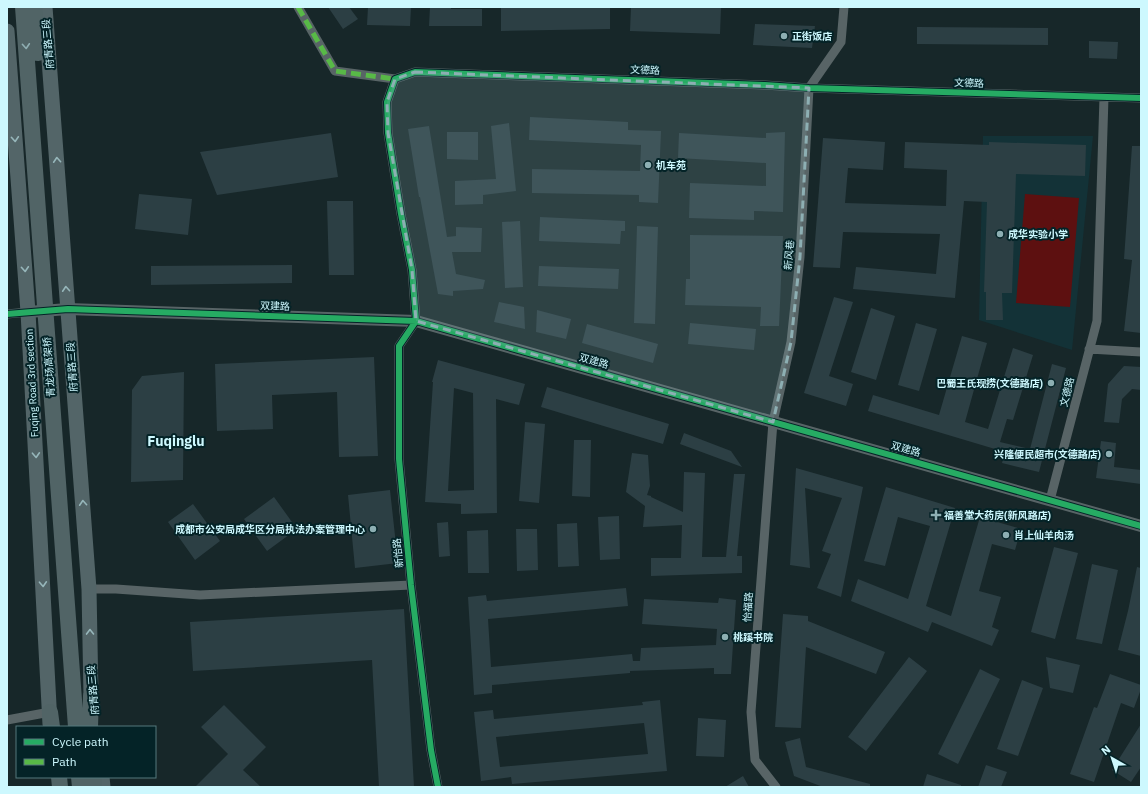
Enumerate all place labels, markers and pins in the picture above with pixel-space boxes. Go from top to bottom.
place label: 正街饭店 [792,30,832,43]
marker: 正街饭店 [779,31,789,41]
place label: 机车苑 [656,159,686,172]
marker: 机车苑 [643,160,653,170]
place label: 成华实验小学 [1008,228,1068,241]
marker: 成华实验小学 [995,229,1005,239]
place label: 巴蜀王氏现捞(文德路店) [936,377,1044,390]
marker: 巴蜀王氏现捞(文德路店) [1046,378,1056,388]
place label: 兴隆便民超市(文德路店) [994,448,1102,461]
marker: 兴隆便民超市(文德路店) [1104,449,1114,459]
place label: 福善堂大药房(新风路店) [944,509,1051,522]
marker: 福善堂大药房(新风路店) [931,510,941,520]
place label: 成都市公安局成华区分局执法办案管理中心 [175,523,365,536]
marker: 成都市公安局成华区分局执法办案管理中心 [368,524,378,534]
place label: 肖上仙羊肉汤 [1014,529,1074,542]
marker: 肖上仙羊肉汤 [1001,530,1011,540]
place label: 桃蹊书院 [733,631,773,644]
marker: 桃蹊书院 [720,632,730,642]

